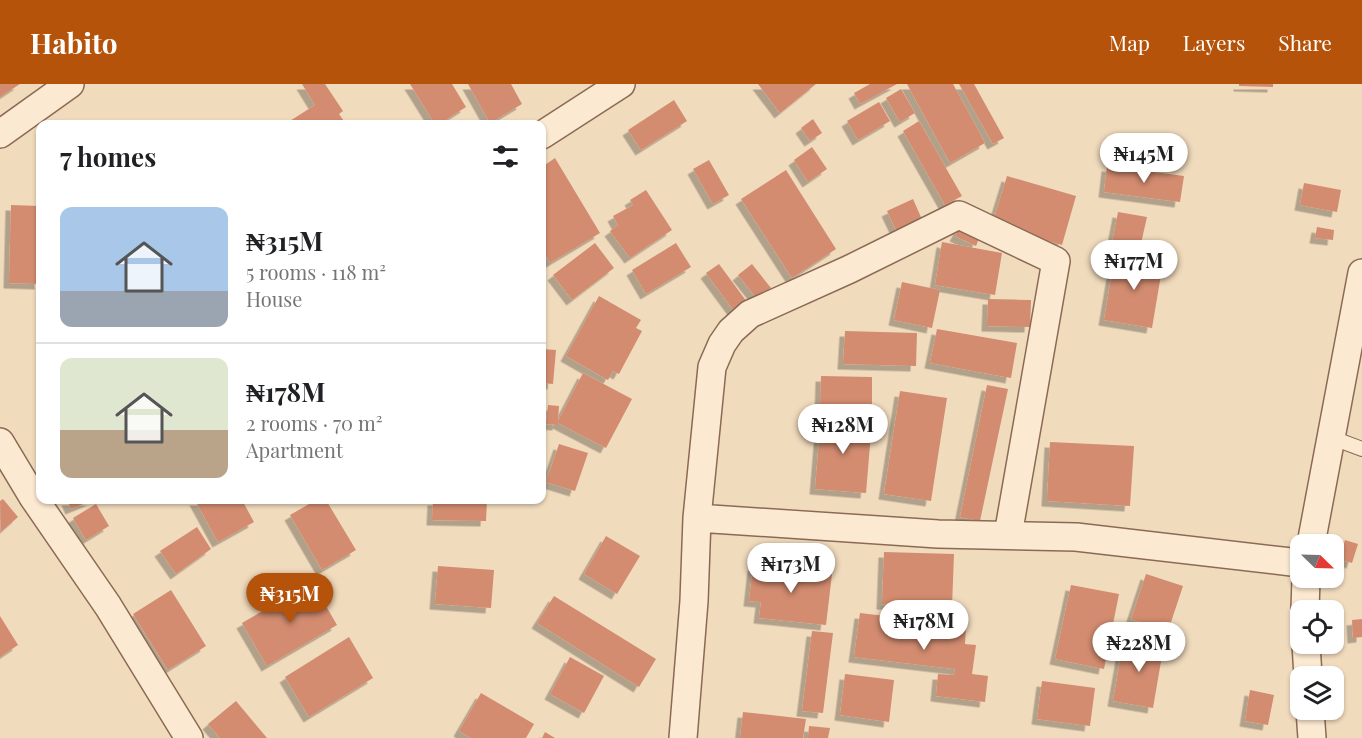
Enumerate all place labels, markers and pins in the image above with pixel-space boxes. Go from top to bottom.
pin: ₦145M [1102,133,1186,184]
pin: ₦177M [1092,240,1176,291]
pin: ₦128M [801,404,885,455]
pin: ₦173M [749,543,833,594]
pin: ₦315M [248,573,332,624]
pin: ₦178M [882,600,966,651]
pin: ₦228M [1097,622,1181,673]

